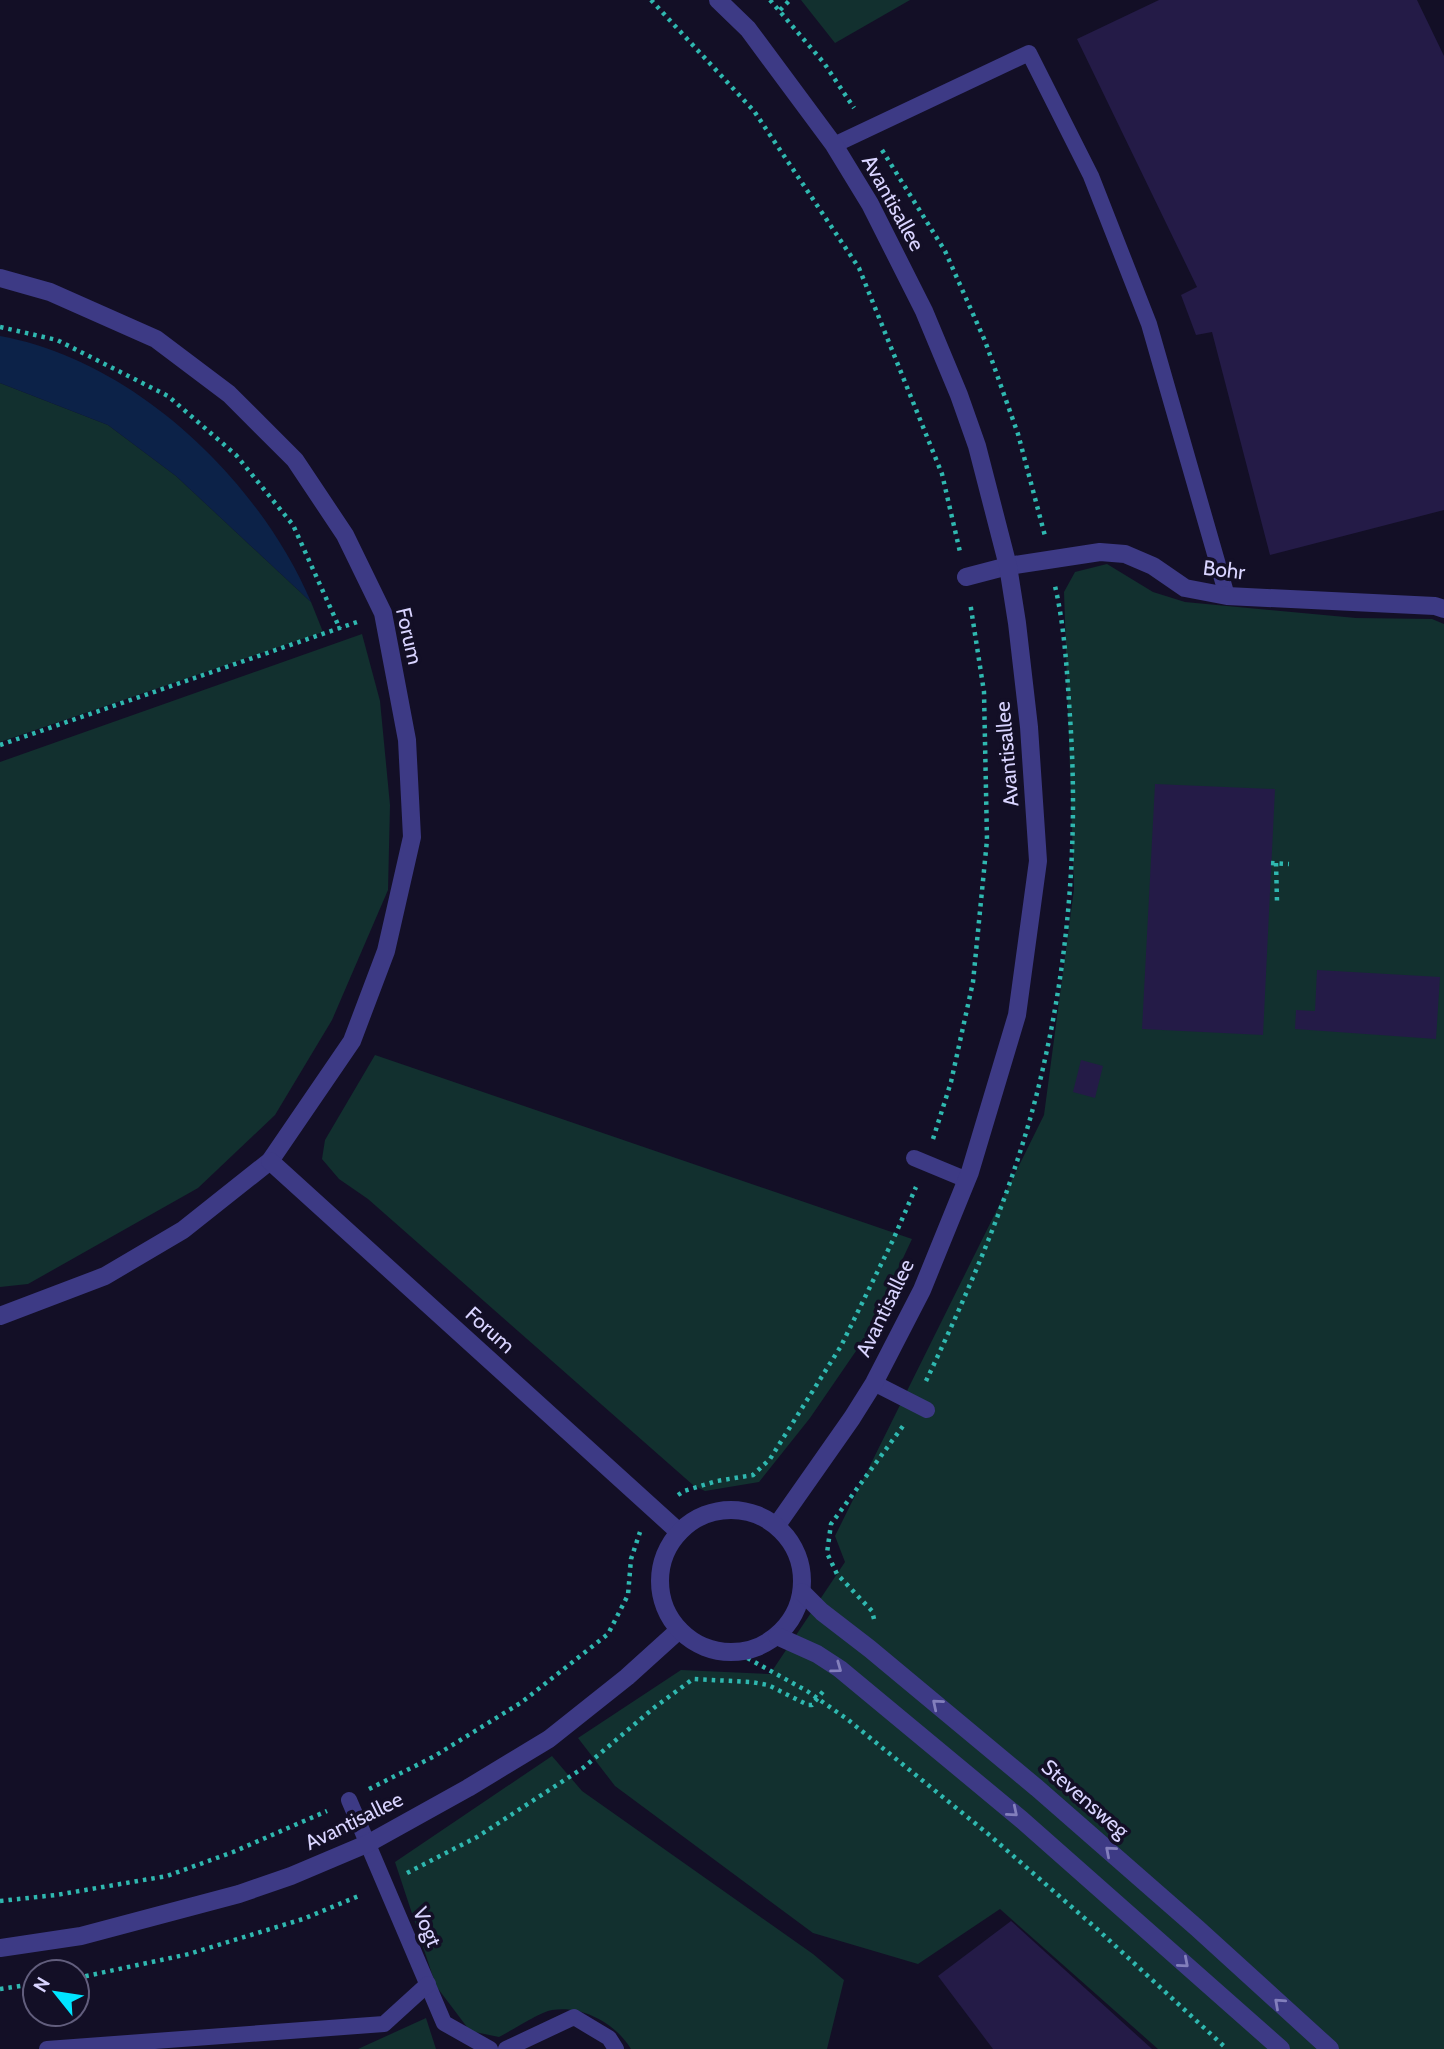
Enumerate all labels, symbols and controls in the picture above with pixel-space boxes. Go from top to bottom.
street label: Avantisallee [857,150,930,255]
street label: Bohr [1202,555,1247,585]
street label: Forum [391,605,428,667]
street label: Avantisallee [989,700,1024,808]
street label: Avantisallee [850,1255,919,1361]
street label: Forum [461,1301,520,1358]
one-way arrow [829,1660,842,1672]
one-way arrow [932,1700,945,1712]
street label: Stevensweg [1037,1754,1134,1844]
street label: Avantisallee [301,1786,407,1855]
one-way arrow [1004,1804,1017,1816]
one-way arrow [1105,1847,1118,1860]
street label: Vogt [408,1903,447,1950]
one-way arrow [1175,1954,1188,1967]
north arrow [21,1958,91,2028]
text: N [28,1973,55,1996]
one-way arrow [1275,1999,1288,2011]

